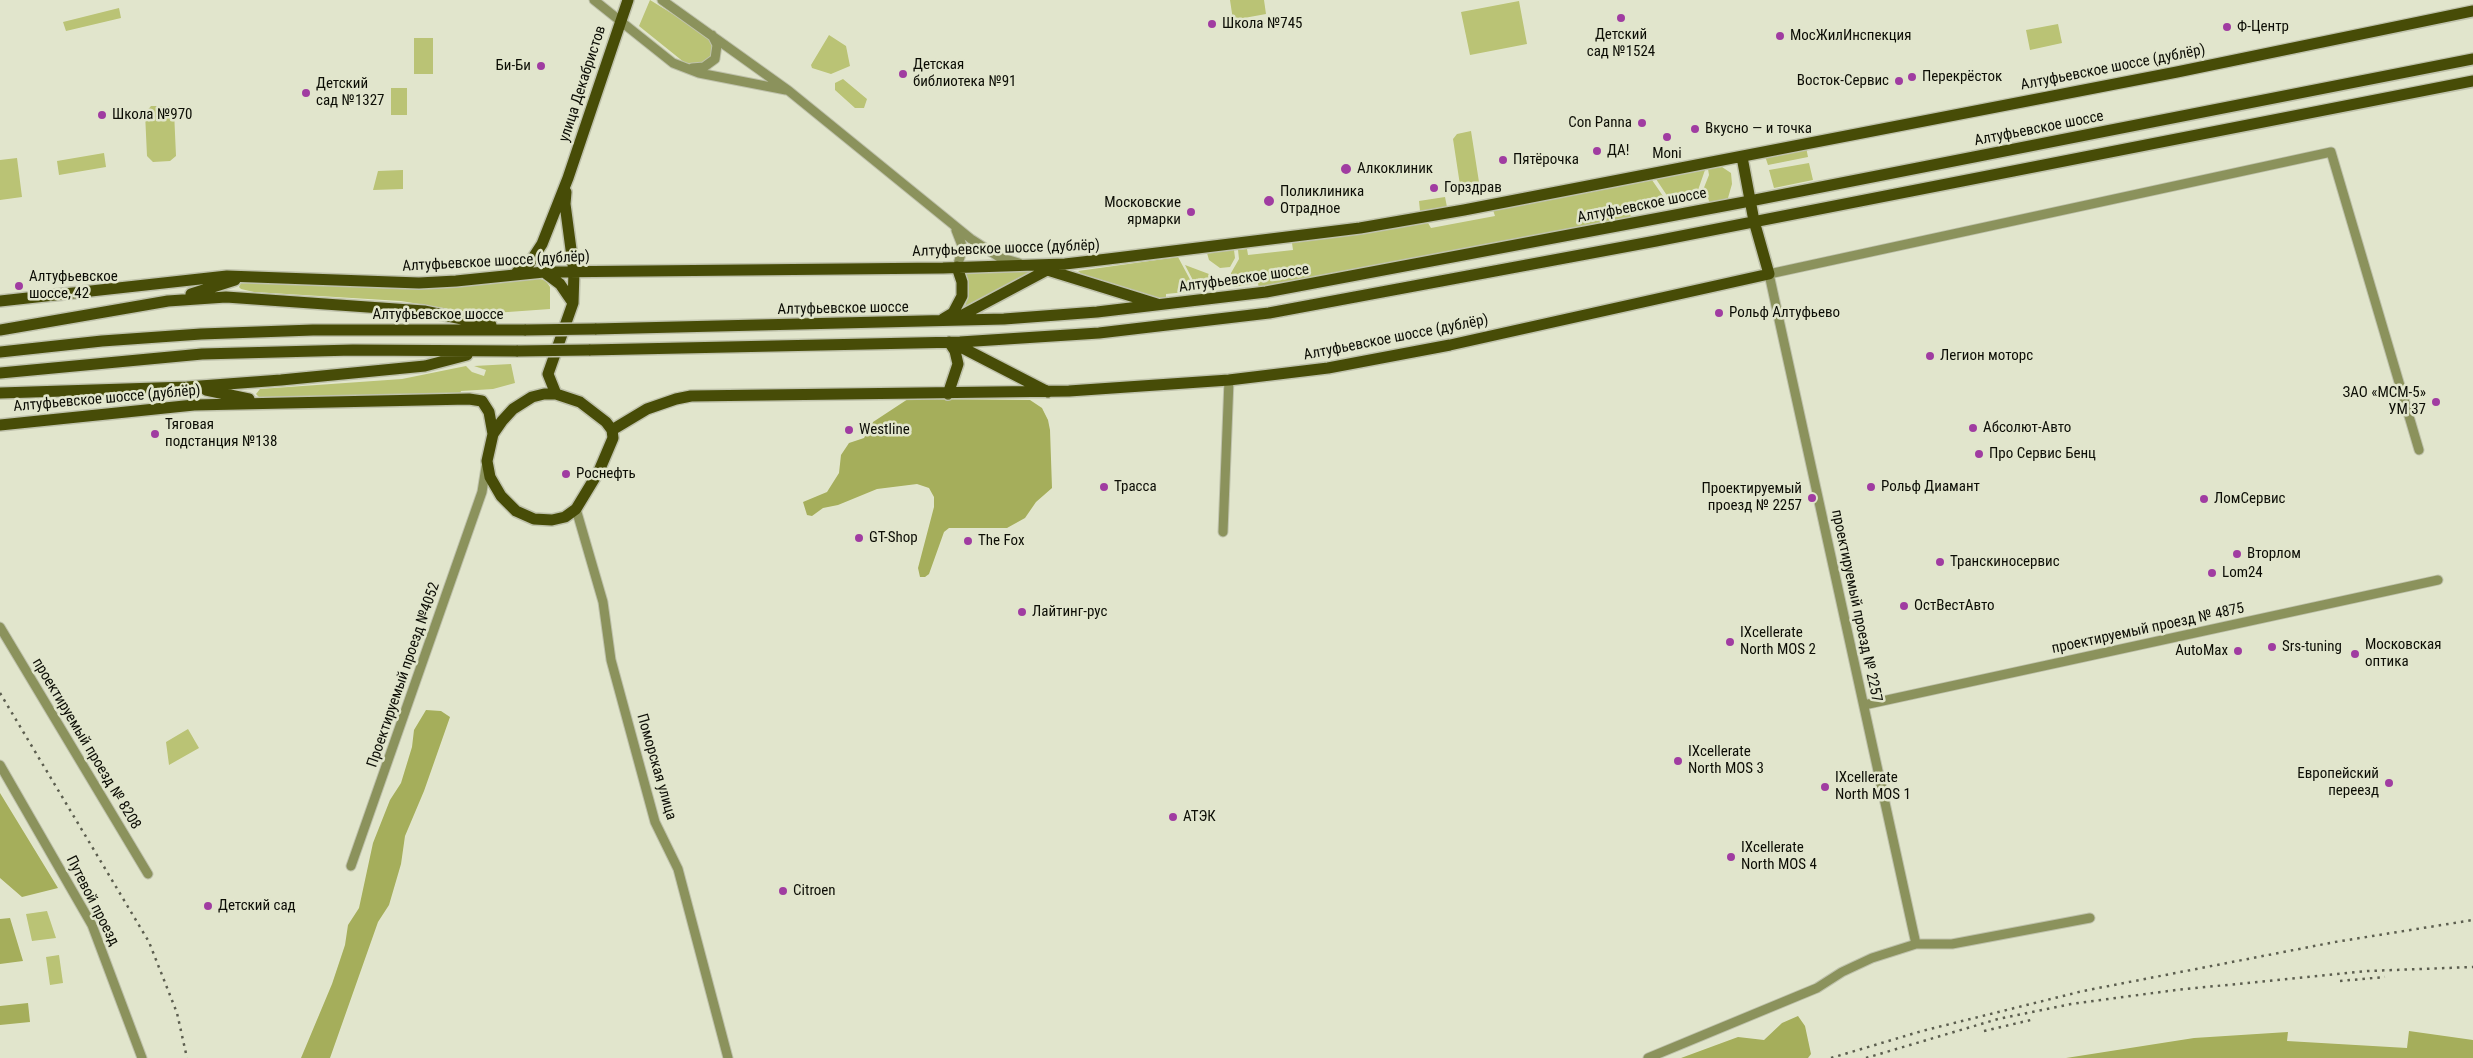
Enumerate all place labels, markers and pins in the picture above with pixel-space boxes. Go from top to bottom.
marker: Детский сад №1524 [1615,12,1627,24]
place label: Школа №745 [1222,15,1302,33]
marker: Школа №745 [1206,18,1218,30]
place label: Ф-Центр [2237,18,2289,36]
marker: Ф-Центр [2221,21,2233,33]
place label: Детский сад №1524 [1587,26,1655,61]
place label: МосЖилИнспекция [1790,27,1911,45]
marker: МосЖилИнспекция [1774,30,1786,42]
place label: Детская библиотека №91 [913,56,1016,91]
place label: Би-Би [496,57,531,75]
marker: Би-Би [535,60,547,72]
marker: Детская библиотека №91 [897,68,909,80]
place label: Перекрёсток [1922,68,2002,86]
marker: Перекрёсток [1906,71,1918,83]
place label: Восток-Сервис [1797,72,1889,90]
place label: Детский сад №1327 [316,75,385,110]
marker: Восток-Сервис [1893,75,1905,87]
marker: Детский сад №1327 [300,87,312,99]
place label: Школа №970 [112,106,192,124]
marker: Школа №970 [96,109,108,121]
place label: Con Panna [1568,114,1632,132]
marker: Con Panna [1636,117,1648,129]
place label: Вкусно — и точка [1705,120,1812,138]
marker: Вкусно — и точка [1689,123,1701,135]
marker: Moni [1661,131,1673,143]
place label: ДА! [1607,142,1629,160]
marker: ДА! [1591,145,1603,157]
place label: Moni [1652,145,1682,163]
place label: Пятёрочка [1513,151,1579,169]
marker: Пятёрочка [1497,154,1509,166]
place label: Алкоклиник [1357,160,1433,178]
marker: Алкоклиник [1339,162,1353,176]
place label: Горздрав [1444,179,1502,197]
marker: Горздрав [1428,182,1440,194]
place label: Поликлиника Отрадное [1280,183,1364,218]
place label: Московские ярмарки [1104,194,1181,229]
marker: Поликлиника Отрадное [1262,194,1276,208]
marker: Московские ярмарки [1185,206,1197,218]
place label: Алтуфьевское шоссе, 42 [29,268,118,303]
marker: Алтуфьевское шоссе, 42 [13,280,25,292]
place label: Рольф Алтуфьево [1729,304,1840,322]
marker: Рольф Алтуфьево [1713,307,1725,319]
place label: Легион моторс [1940,347,2033,365]
marker: Легион моторс [1924,350,1936,362]
place label: ЗАО «МСМ-5» УМ 37 [2342,384,2426,419]
marker: ЗАО «МСМ-5» УМ 37 [2430,396,2442,408]
place label: Тяговая подстанция №138 [165,416,277,451]
place label: Абсолют-Авто [1983,419,2071,437]
place label: Westline [859,421,910,439]
marker: Абсолют-Авто [1967,422,1979,434]
marker: Westline [843,424,855,436]
marker: Тяговая подстанция №138 [149,428,161,440]
place label: Про Сервис Бенц [1989,445,2096,463]
marker: Про Сервис Бенц [1973,448,1985,460]
place label: Роснефть [576,465,636,483]
marker: Роснефть [560,468,572,480]
place label: Трасса [1114,478,1157,496]
place label: Рольф Диамант [1881,478,1980,496]
place label: Проектируемый проезд № 2257 [1701,480,1802,515]
marker: Трасса [1098,481,1110,493]
marker: Рольф Диамант [1865,481,1877,493]
place label: ЛомСервис [2214,490,2286,508]
marker: Проектируемый проезд № 2257 [1806,492,1818,504]
marker: ЛомСервис [2198,493,2210,505]
place label: GT-Shop [869,529,918,547]
marker: GT-Shop [853,532,865,544]
place label: The Fox [978,532,1025,550]
marker: The Fox [962,535,974,547]
place label: Вторлом [2247,545,2301,563]
marker: Вторлом [2231,548,2243,560]
place label: Транскиносервис [1950,553,2060,571]
marker: Транскиносервис [1934,556,1946,568]
place label: Lom24 [2222,564,2263,582]
marker: Lom24 [2206,567,2218,579]
place label: ОстВестАвто [1914,597,1995,615]
marker: ОстВестАвто [1898,600,1910,612]
place label: Лайтинг-рус [1032,603,1107,621]
marker: Лайтинг-рус [1016,606,1028,618]
place label: IXcellerate North MOS 2 [1740,624,1816,659]
marker: IXcellerate North MOS 2 [1724,636,1736,648]
place label: Московская оптика [2365,636,2441,671]
place label: Srs-tuning [2282,638,2342,656]
marker: Srs-tuning [2266,641,2278,653]
place label: AutoMax [2175,642,2228,660]
marker: AutoMax [2232,645,2244,657]
marker: Московская оптика [2349,648,2361,660]
place label: IXcellerate North MOS 3 [1688,743,1764,778]
marker: IXcellerate North MOS 3 [1672,755,1684,767]
place label: Европейский переезд [2297,765,2379,800]
place label: IXcellerate North MOS 1 [1835,769,1911,804]
marker: Европейский переезд [2383,777,2395,789]
marker: IXcellerate North MOS 1 [1819,781,1831,793]
place label: АТЭК [1183,808,1216,826]
marker: АТЭК [1167,811,1179,823]
place label: IXcellerate North MOS 4 [1741,839,1817,874]
marker: IXcellerate North MOS 4 [1725,851,1737,863]
place label: Citroen [793,882,836,900]
marker: Citroen [777,885,789,897]
place label: Детский сад [218,897,296,915]
marker: Детский сад [202,900,214,912]

